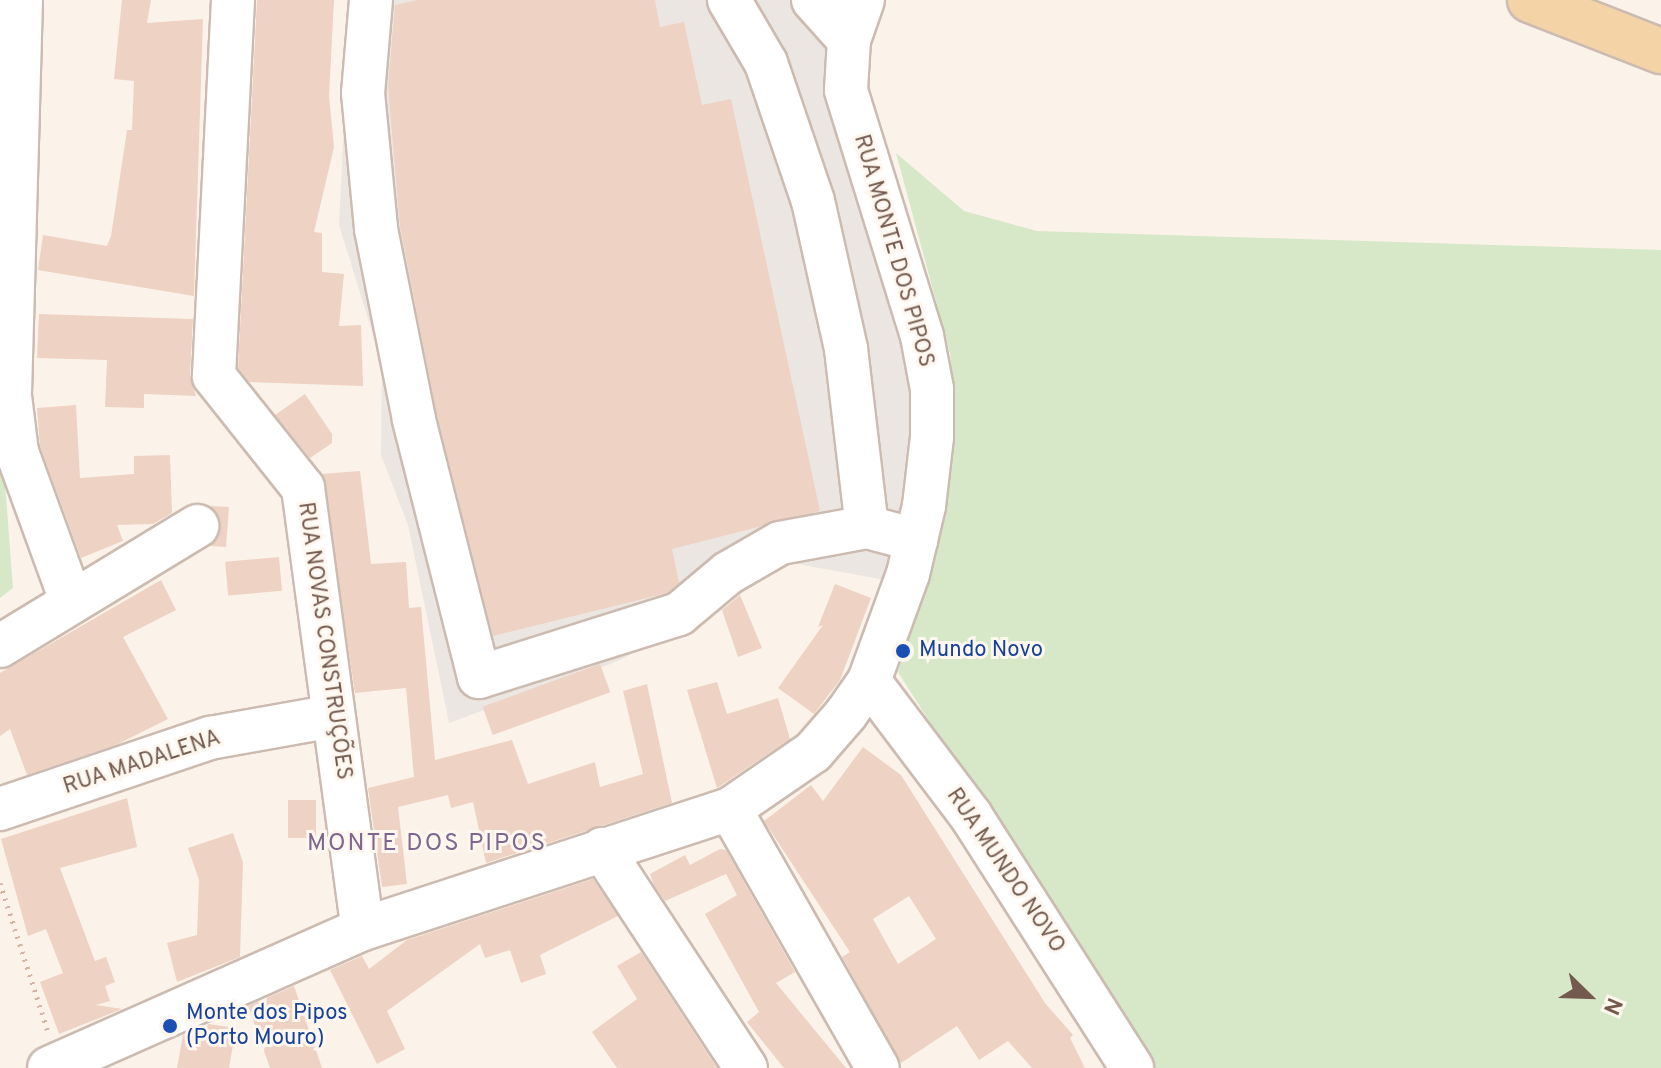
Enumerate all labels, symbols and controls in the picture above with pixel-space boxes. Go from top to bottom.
street label: RUA MONTE DOS PIPOS [847,131,939,371]
street label: RUA NOVAS CONSTRUÇÕES [291,500,357,782]
place label: Mundo Novo [919,638,1043,664]
marker: Mundo Novo [894,642,912,660]
street label: RUA MADALENA [60,725,224,801]
street label: RUA MUNDO NOVO [940,783,1070,959]
district label: MONTE DOS PIPOS [307,831,547,859]
north arrow [1549,956,1629,1036]
text: N [1596,993,1627,1018]
place label: Monte dos Pipos (Porto Mouro) [186,1000,348,1052]
marker: Monte dos Pipos (Porto Mouro) [161,1017,179,1035]

